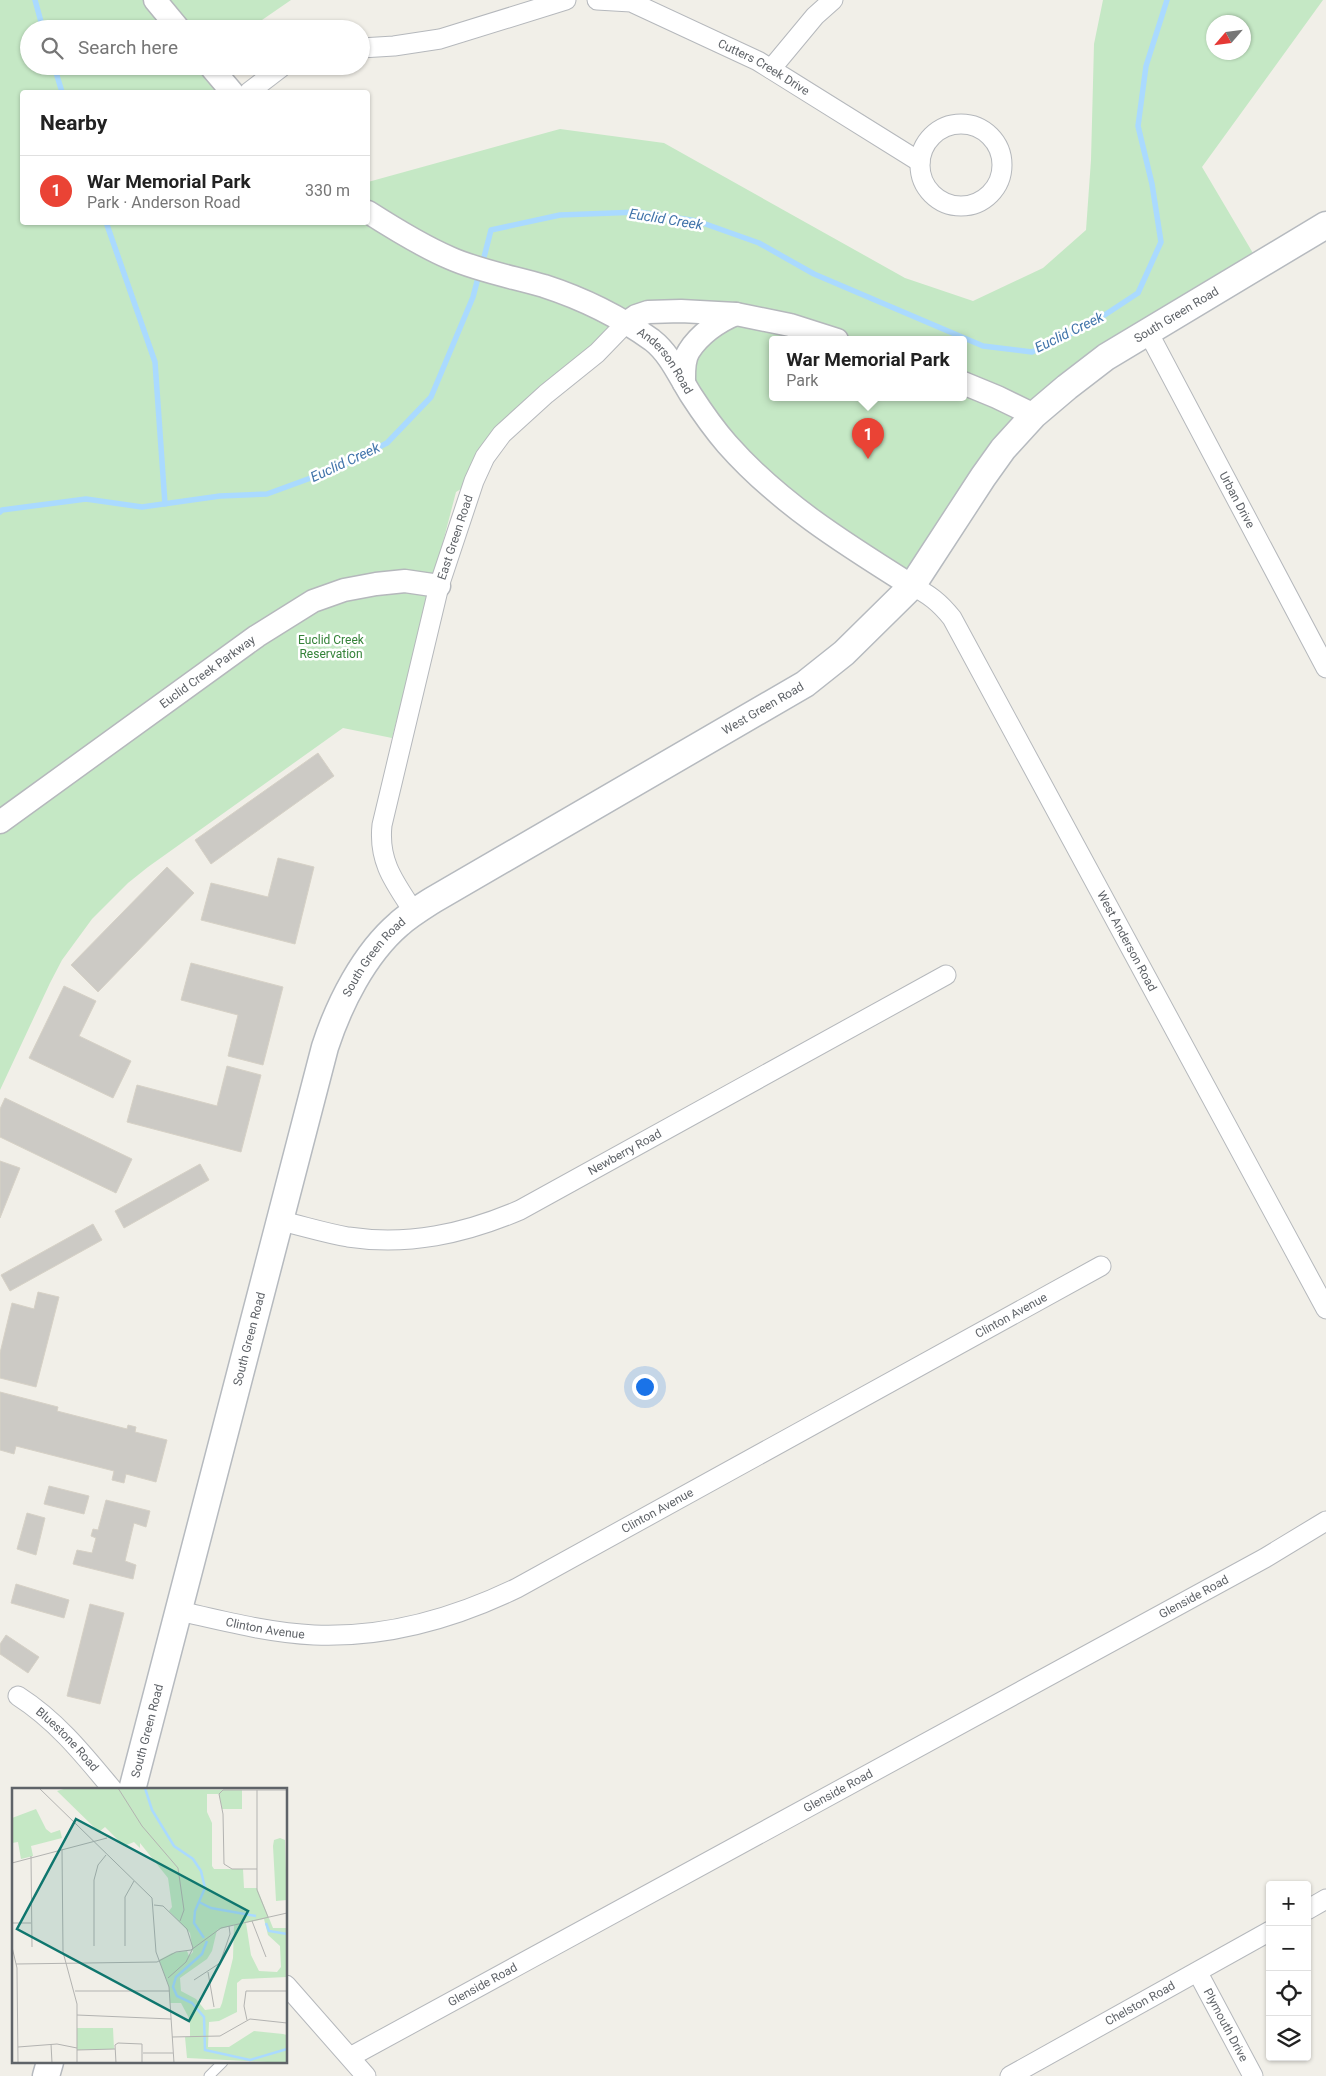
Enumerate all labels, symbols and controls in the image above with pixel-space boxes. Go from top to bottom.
north arrow [1206,15,1251,60]
search box [20,20,370,75]
icon: search [38,34,66,62]
text: Search here [78,36,178,59]
street label: Cutters Creek Drive [716,36,812,98]
text: Nearby [40,111,107,135]
text: War Memorial Park [87,170,251,193]
text: 1 [51,181,61,200]
text: 330 m [305,181,350,200]
text: Park · Anderson Road [87,193,240,212]
water label: Euclid Creek [628,205,705,233]
street label: South Green Road [1132,284,1221,346]
water label: Euclid Creek [1032,308,1107,356]
street label: Anderson Road [635,325,696,397]
popup [769,336,967,401]
text: War Memorial Park [786,348,950,371]
text: Park [786,371,818,390]
pin: 1 [852,418,884,459]
water label: Euclid Creek [308,439,383,485]
street label: Urban Drive [1216,469,1258,530]
street label: East Green Road [435,493,476,582]
street label: Euclid Creek Parkway [157,633,258,711]
park label: Euclid Creek Reservation [298,633,365,661]
street label: West Green Road [720,679,806,738]
street label: West Anderson Road [1094,888,1160,994]
street label: South Green Road [340,915,408,999]
street label: Newberry Road [586,1126,664,1178]
street label: Clinton Avenue [973,1290,1049,1341]
street label: South Green Road [230,1291,268,1387]
your location [632,1374,658,1400]
street label: Clinton Avenue [619,1485,696,1536]
street label: Glenside Road [1157,1572,1231,1621]
street label: Clinton Avenue [224,1615,305,1641]
street label: South Green Road [128,1683,166,1779]
street label: Bluestone Road [33,1705,102,1774]
street label: Glenside Road [801,1766,875,1815]
inset map [12,1788,288,2064]
map controls [1266,1881,1311,2061]
button: + [1266,1881,1311,1926]
button: − [1266,1926,1311,1971]
street label: Glenside Road [445,1960,520,2009]
button: locate [1266,1971,1311,2016]
street label: Chelston Road [1103,1978,1177,2028]
street label: Plymouth Drive [1201,1986,1251,2064]
button: layers [1266,2016,1311,2061]

